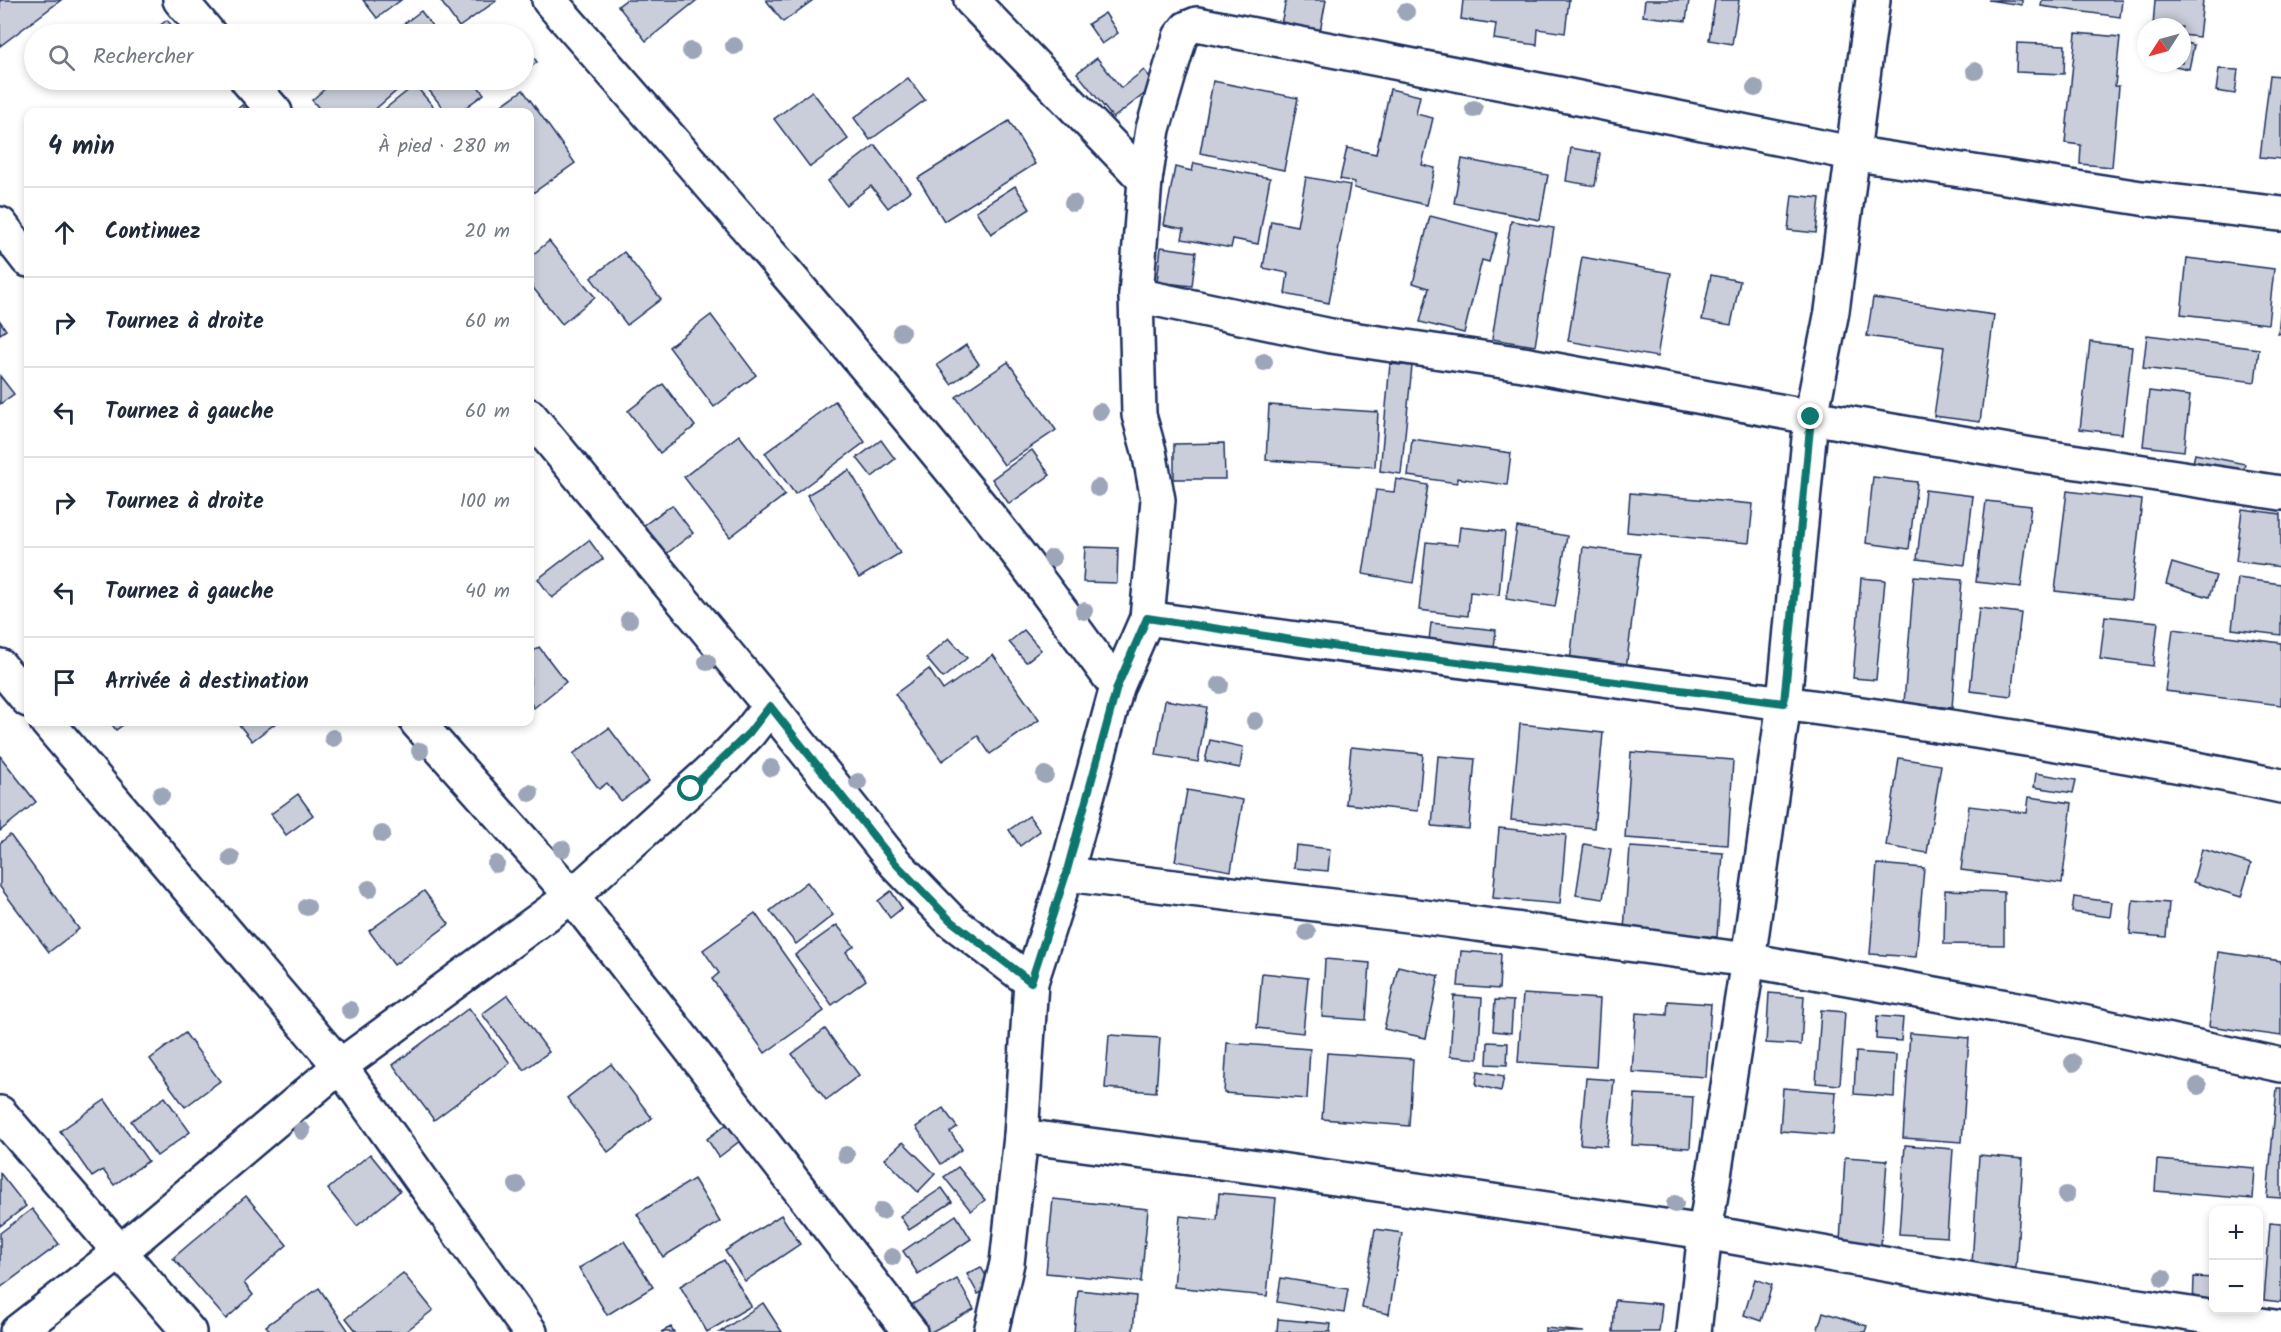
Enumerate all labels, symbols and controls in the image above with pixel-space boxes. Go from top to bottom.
north arrow [2137,18,2191,72]
search box [24,24,534,90]
text: Rechercher [93,40,193,75]
icon: search [45,41,78,74]
text: 4 min [48,126,115,168]
text: À pied · 280 m [378,131,510,163]
text: Continuez [105,215,201,250]
icon: ahead [48,216,81,249]
text: 20 m [464,216,510,248]
text: Tournez à droite [105,305,264,340]
icon: right [48,306,81,339]
text: 60 m [465,306,510,338]
text: Tournez à gauche [105,395,274,430]
icon: left [48,396,81,429]
text: 60 m [465,396,510,428]
route end [1797,403,1823,429]
text: Tournez à droite [105,485,264,520]
icon: right [48,486,81,519]
text: 100 m [460,486,510,518]
text: Tournez à gauche [105,575,274,610]
icon: left [48,576,81,609]
text: 40 m [465,576,510,608]
text: Arrivée à destination [105,665,309,700]
icon: arrive [48,666,81,699]
route start [677,775,703,801]
map controls [2209,1206,2263,1314]
button: + [2209,1206,2263,1260]
button: − [2209,1260,2263,1314]

